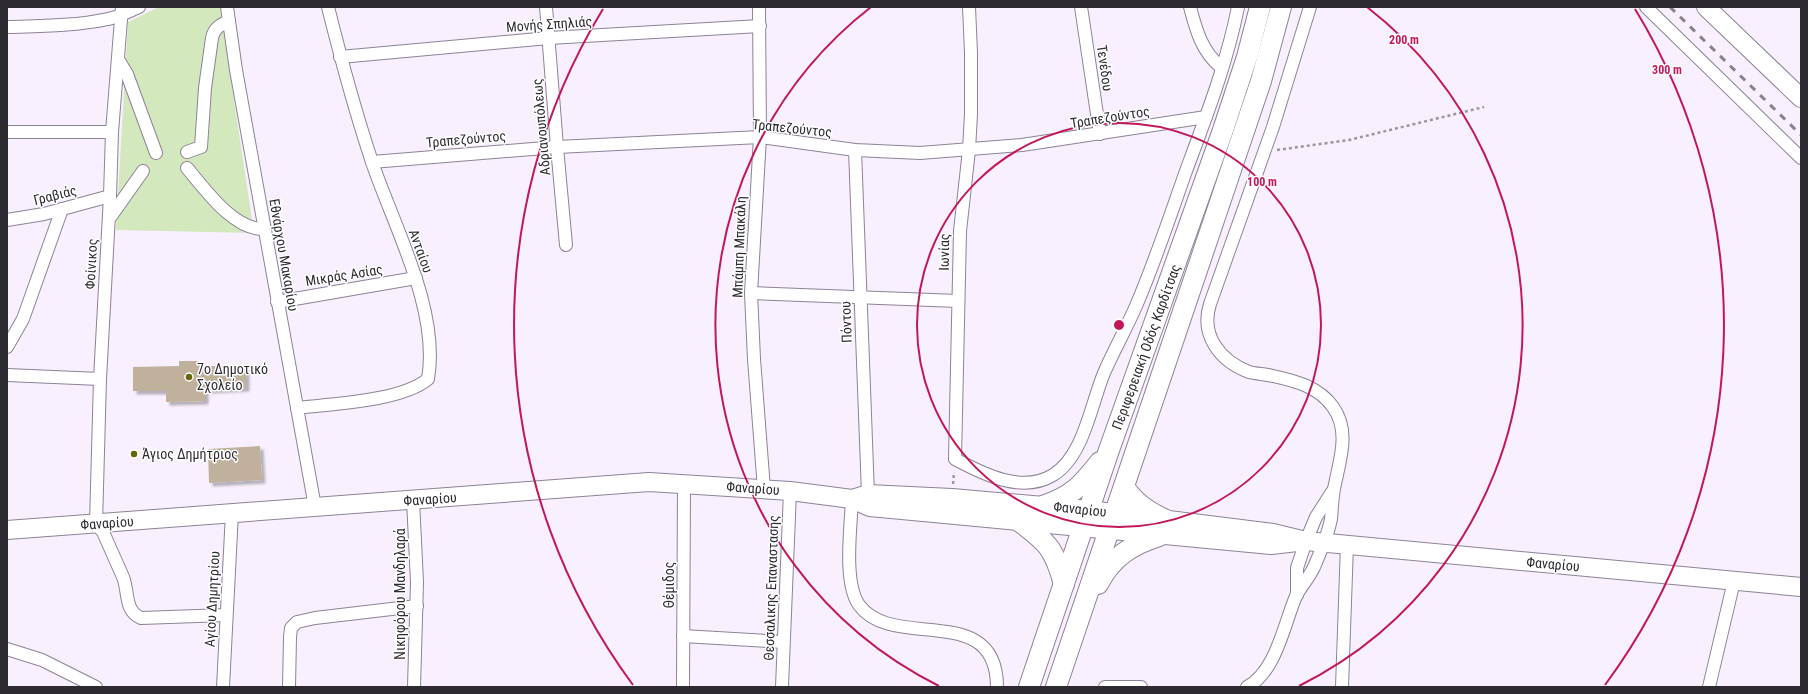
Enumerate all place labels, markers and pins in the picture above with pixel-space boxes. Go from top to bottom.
centre of rings [1112,318,1126,332]
place label: 7ο Δημοτικό Σχολείο [197,361,268,393]
marker: 7ο Δημοτικό Σχολείο [184,372,194,382]
place label: Άγιος Δημήτριος [142,446,238,462]
marker: Άγιος Δημήτριος [129,449,139,459]

